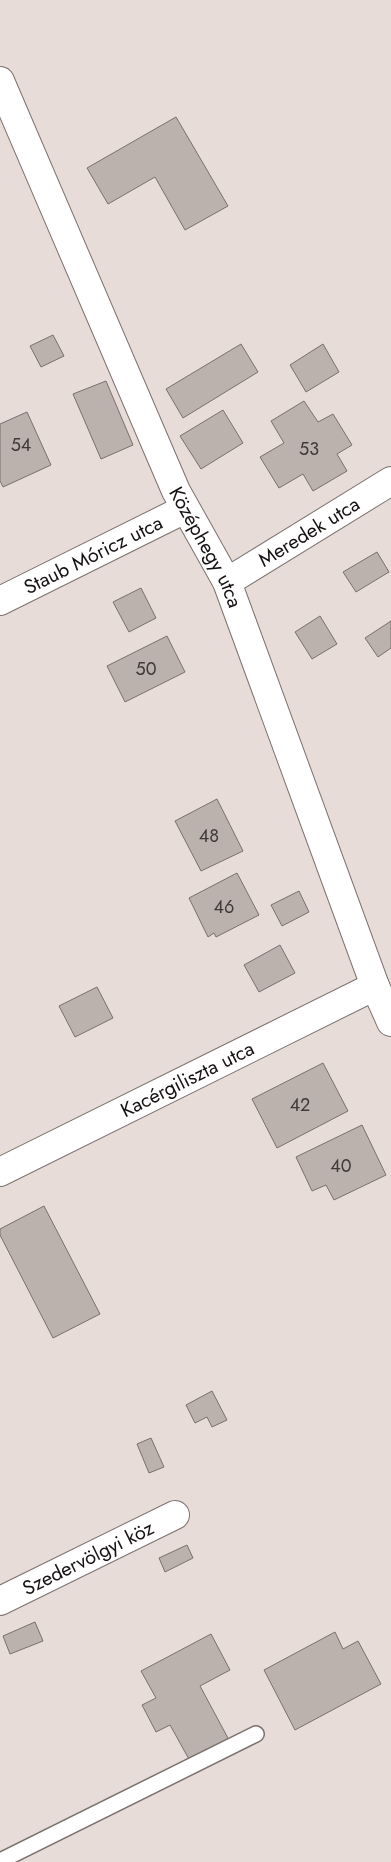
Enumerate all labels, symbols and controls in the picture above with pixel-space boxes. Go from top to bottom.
house number: 54 [11,432,31,458]
house number: 53 [299,436,319,462]
street label: Középhegy utca [161,482,249,612]
street label: Meredek utca [253,490,365,574]
street label: Staub Móricz utca [19,508,168,602]
house number: 50 [136,656,157,682]
house number: 48 [199,823,219,849]
house number: 46 [214,894,234,920]
street label: Kacérgiliszta utca [116,1034,259,1125]
house number: 42 [290,1092,310,1118]
house number: 40 [330,1153,352,1179]
street label: Szedervölgyi köz [18,1514,159,1603]

